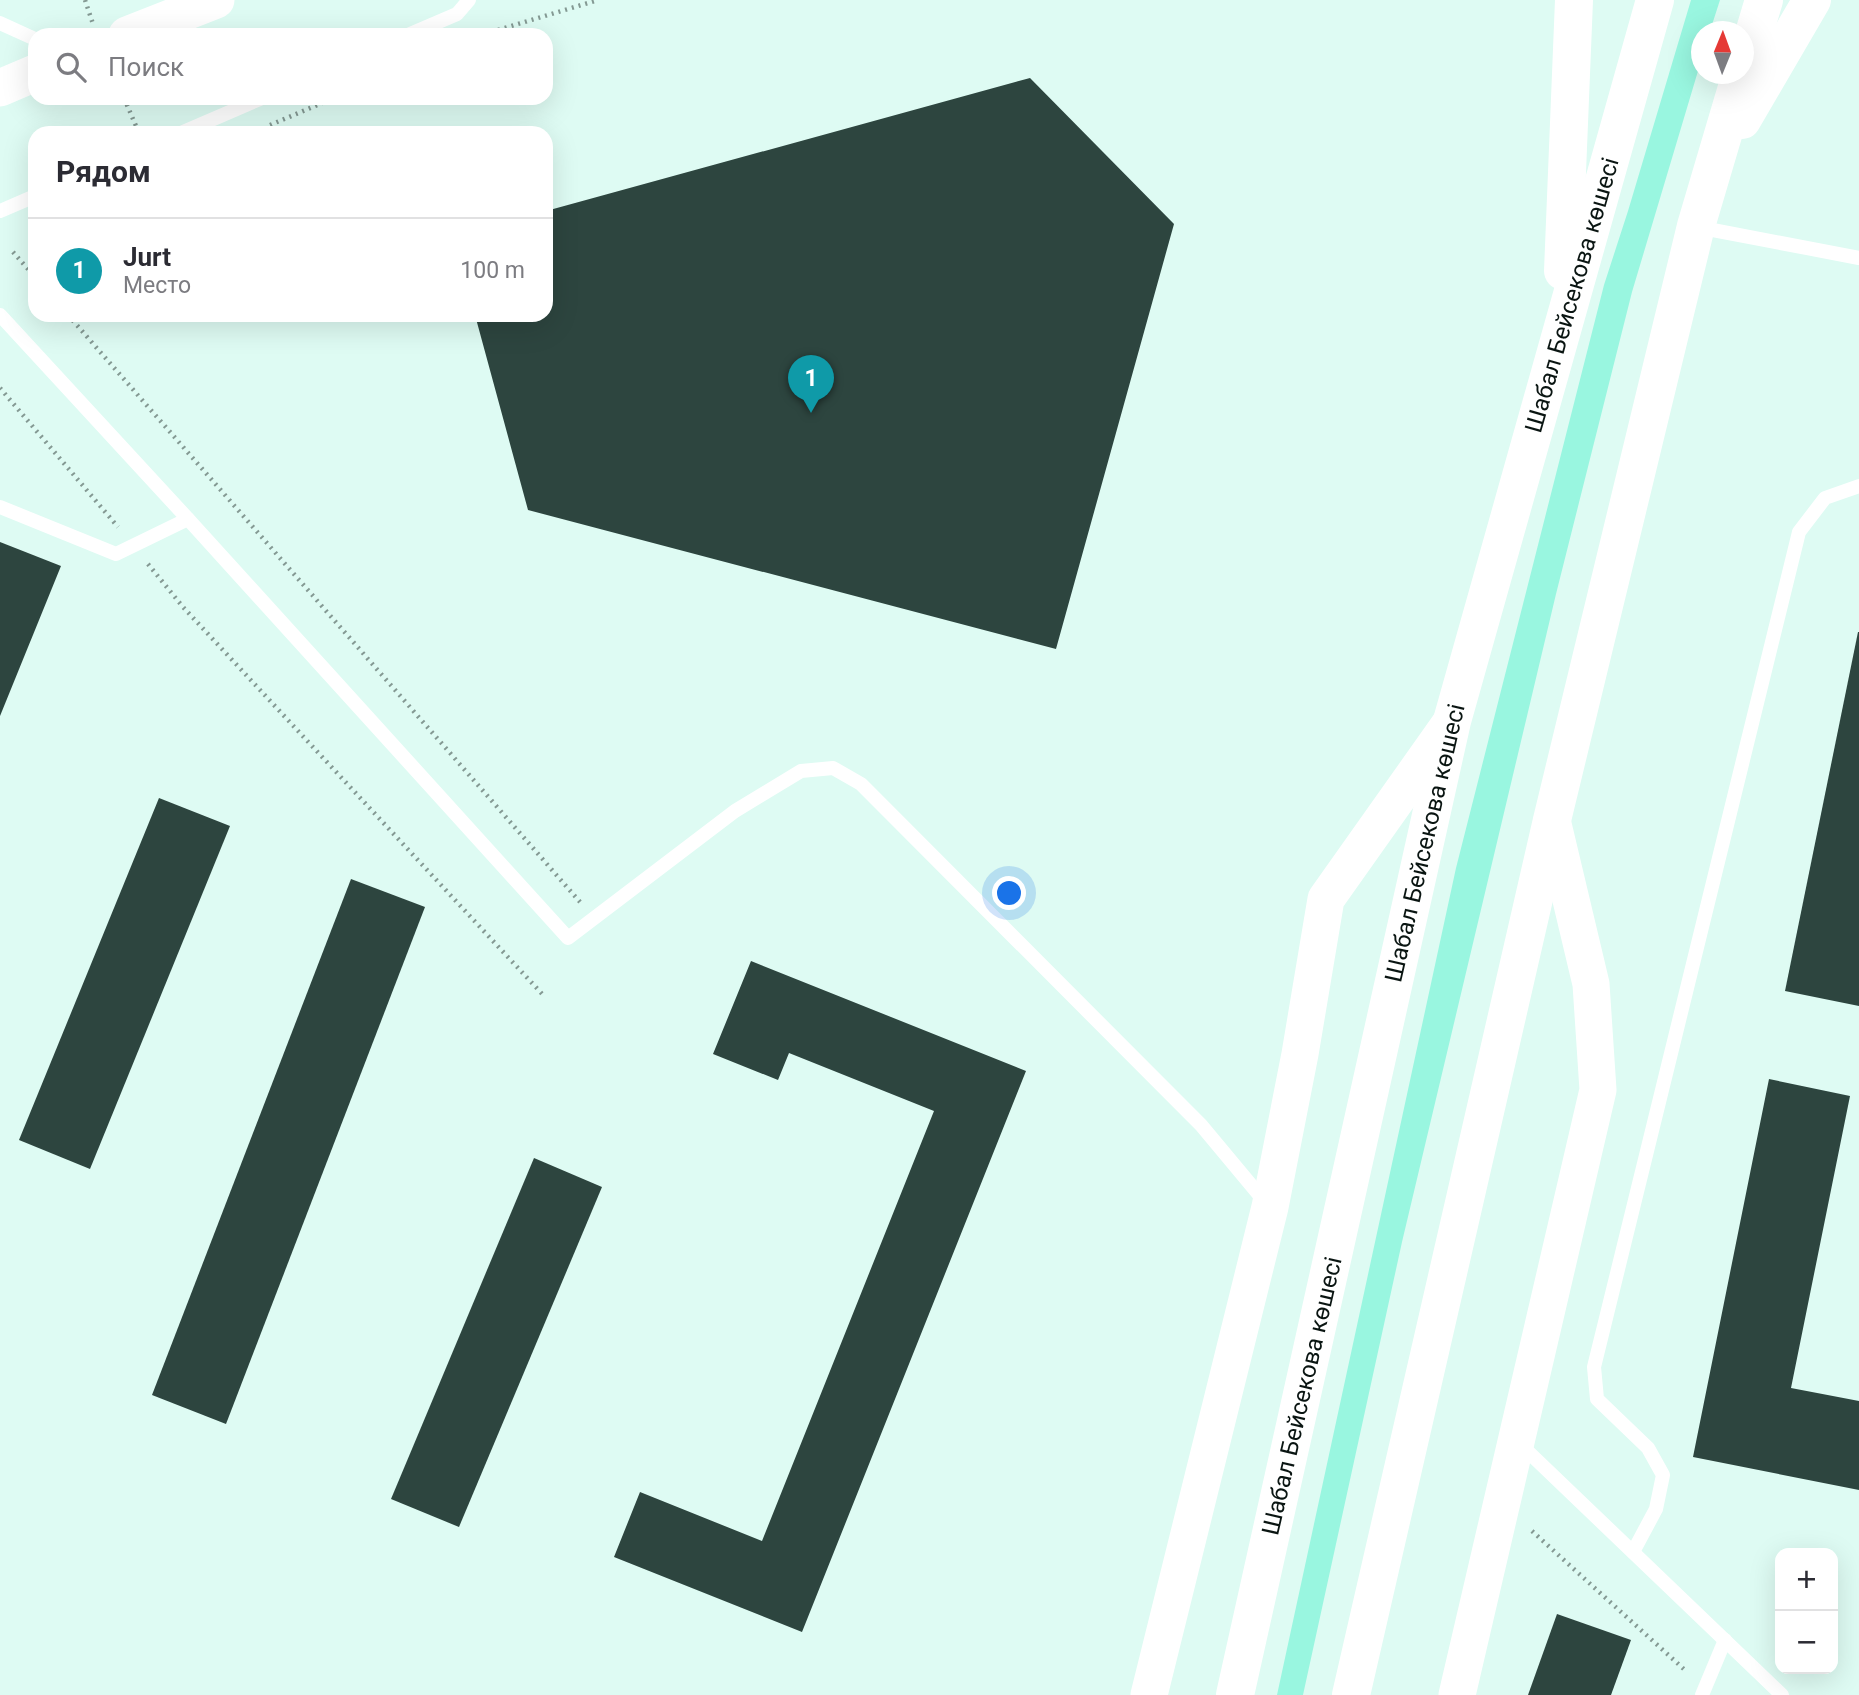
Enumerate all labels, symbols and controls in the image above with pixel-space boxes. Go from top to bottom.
north arrow [1691,21,1754,84]
search box [28,28,553,105]
icon: search [52,48,90,86]
text: Поиск [108,52,184,82]
text: Рядом [56,154,151,189]
street label: Шабал Бейсекова көшесі [1519,154,1625,436]
text: Jurt [123,242,171,272]
text: 1 [72,257,86,284]
text: 100 m [460,257,525,284]
text: Место [123,272,191,299]
pin: 1 [788,355,834,413]
street label: Шабал Бейсекова көшесі [1379,701,1471,985]
your location [992,876,1026,910]
street label: Шабал Бейсекова көшесі [1256,1254,1348,1538]
map controls [1775,1548,1838,1674]
button: + [1775,1548,1838,1611]
button: − [1775,1611,1838,1674]

